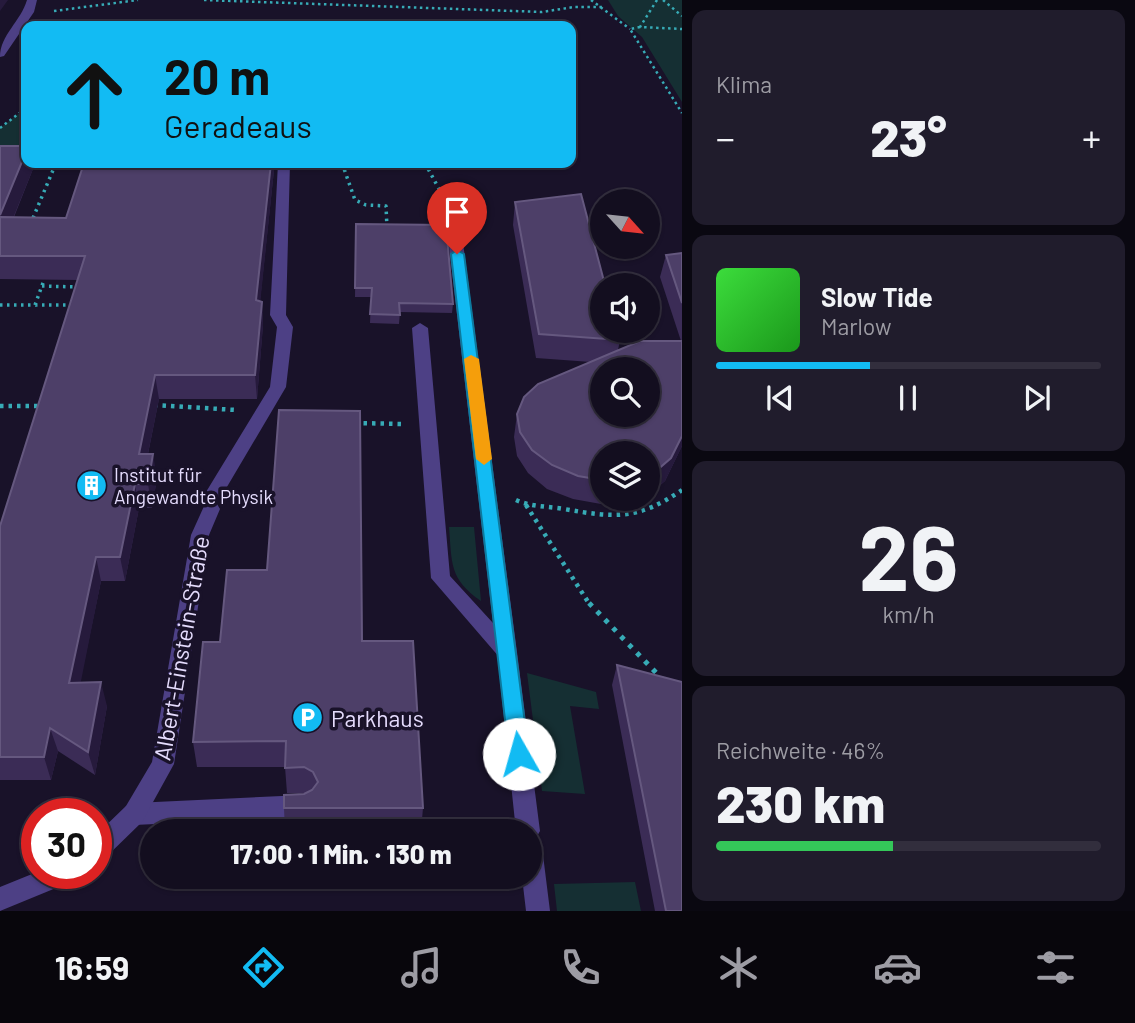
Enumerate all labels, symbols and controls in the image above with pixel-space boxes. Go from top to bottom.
text: 20 m [164,46,270,105]
icon: ahead [49,49,140,140]
text: Klima [716,70,772,98]
text: 23° [870,105,947,167]
text: Geradeaus [164,106,312,144]
text: − [716,114,735,160]
text: + [1082,114,1101,160]
pin [427,182,487,254]
north arrow [590,189,660,259]
map controls [590,189,660,511]
icon: arrive [438,193,476,231]
button: sound [590,273,660,343]
text: Slow Tide [821,281,933,312]
text: Marlow [821,312,892,340]
button: search [590,357,660,427]
icon: previous [761,379,799,417]
icon: pause [889,379,927,417]
icon: next [1018,379,1056,417]
button: layers [590,441,660,511]
place label: Institut für Angewandte Physik [114,463,273,508]
building icon: Institut für Angewandte Physik [74,468,108,502]
text: 26 [859,500,958,609]
street label: Albert-Einstein-Straße [147,534,215,762]
text: km/h [882,600,935,628]
parking icon: Parkhaus [291,701,325,735]
place label: Parkhaus [331,704,424,732]
position arrow [482,717,556,791]
text: Reichweite · 46% [716,736,885,764]
text: 230 km [716,771,885,833]
speed limit sign: 30 [21,798,112,889]
text: 17:00 · 1 Min. · 130 m [230,838,452,869]
icon: directions [239,943,288,992]
icon: music [397,943,446,992]
icon: phone [556,943,605,992]
icon: climate [714,943,763,992]
icon: car [873,943,922,992]
icon: filters [1031,943,1080,992]
text: 16:59 [55,948,129,986]

